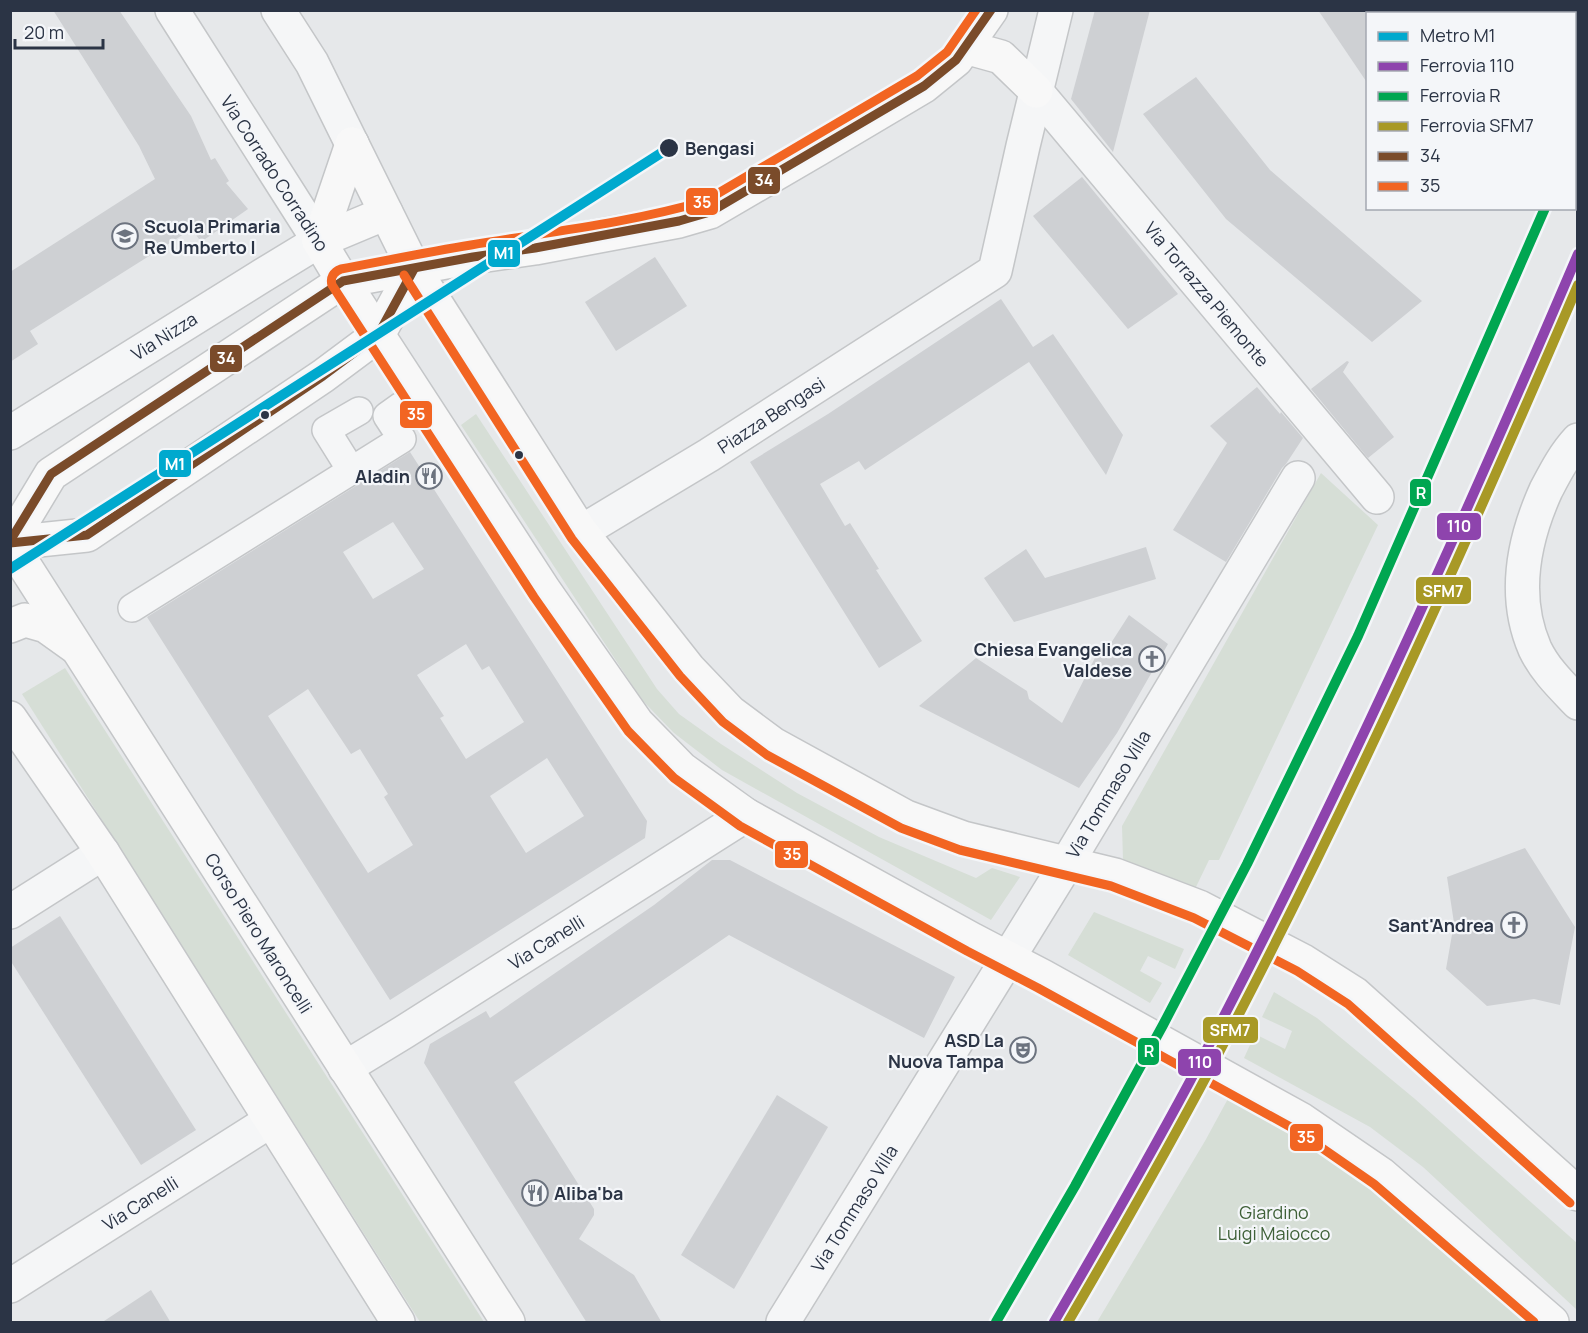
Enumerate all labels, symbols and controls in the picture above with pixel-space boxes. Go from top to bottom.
scale bar [15,12,104,50]
legend [1366,12,1576,210]
text: 20 m [24,20,64,44]
text: Metro M1 [1420,23,1496,47]
text: Ferrovia 110 [1420,53,1514,77]
text: Ferrovia R [1420,83,1501,107]
street label: Via Corrado Corradino [215,90,335,256]
text: Ferrovia SFM7 [1420,113,1534,137]
place label: Bengasi [685,136,754,160]
marker: Bengasi [658,137,680,159]
text: 34 [1420,143,1441,167]
line badge: 34 [747,166,781,195]
text: 34 [754,169,774,191]
text: 35 [1420,173,1440,197]
line badge: 35 [685,187,719,216]
text: 35 [693,191,711,213]
place label: Scuola Primaria Re Umberto I [144,214,280,259]
street label: Via Torrazza Piemonte [1139,216,1275,372]
school or university icon: Scuola Primaria Re Umberto I [110,221,140,251]
line badge: M1 [487,239,521,268]
text: M1 [494,242,514,264]
street label: Via Nizza [127,306,201,366]
line badge: 34 [209,344,243,373]
text: 34 [216,347,236,369]
street label: Piazza Bengasi [713,371,829,459]
line badge: 35 [399,400,433,429]
text: 35 [407,403,425,425]
unlabelled marker [259,409,271,421]
line badge: M1 [158,449,192,478]
unlabelled marker [513,449,525,461]
text: M1 [165,453,185,475]
restaurant icon: Aladin [414,461,444,491]
place label: Aladin [355,464,410,488]
line badge: R [1409,478,1432,507]
text: R [1416,482,1426,504]
line badge: 110 [1436,512,1482,541]
text: 110 [1447,515,1471,537]
line badge: SFM7 [1415,576,1472,605]
text: SFM7 [1422,580,1464,602]
place label: Chiesa Evangelica Valdese [974,637,1132,682]
church icon: Chiesa Evangelica Valdese [1137,644,1167,674]
street label: Via Tommaso Villa [1060,725,1156,863]
line badge: 35 [774,840,809,869]
text: 35 [783,843,801,865]
street label: Corso Piero Maroncelli [200,848,318,1018]
street label: Via Canelli [504,909,588,975]
church icon: Sant'Andrea [1499,910,1529,940]
place label: Sant'Andrea [1388,913,1494,937]
line badge: SFM7 [1202,1016,1259,1044]
text: SFM7 [1209,1019,1251,1041]
place label: ASD La Nuova Tampa [888,1028,1004,1073]
theatre icon: ASD La Nuova Tampa [1008,1035,1038,1065]
line badge: R [1137,1037,1160,1066]
text: R [1144,1040,1154,1062]
line badge: 110 [1177,1048,1222,1077]
text: 110 [1188,1051,1212,1073]
line badge: 35 [1289,1123,1324,1152]
text: 35 [1297,1126,1315,1148]
street label: Via Tommaso Villa [805,1140,903,1276]
street label: Via Canelli [98,1170,182,1236]
restaurant icon: Aliba'ba [520,1178,550,1208]
place label: Aliba'ba [554,1181,623,1205]
park label: Giardino Luigi Maiocco [1218,1200,1330,1245]

